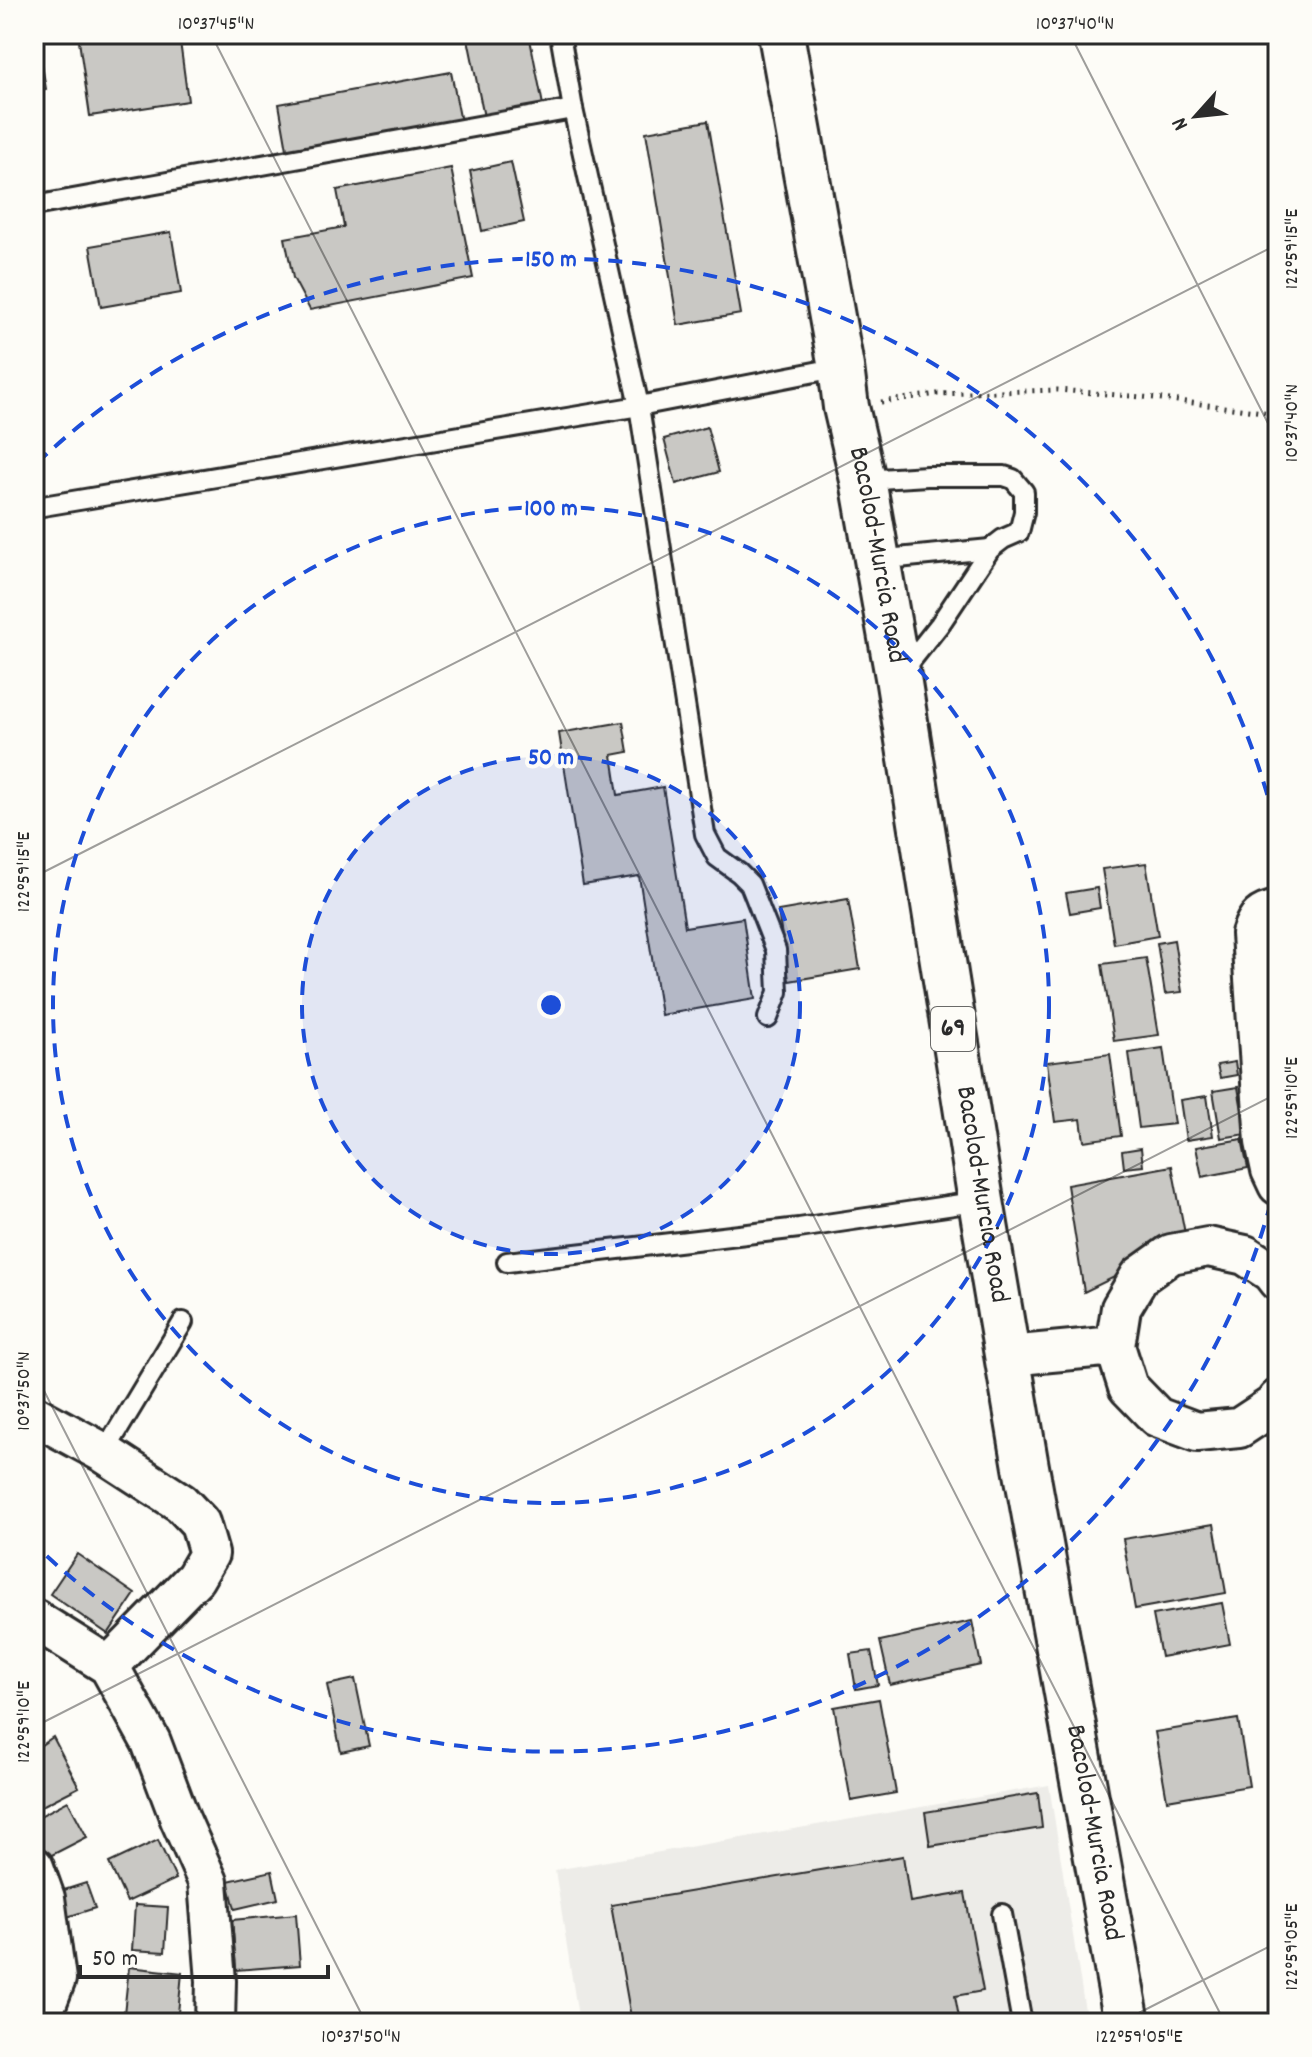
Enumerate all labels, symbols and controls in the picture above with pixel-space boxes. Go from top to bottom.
text: 10°37'45"N [178,11,254,39]
text: 10°37'40"N [1036,11,1114,39]
north arrow [1156,76,1236,156]
text: N [1165,111,1198,135]
text: 122°59'15"E [1279,209,1307,289]
text: 150 m [525,244,577,278]
text: 10°37'40"N [1279,384,1307,462]
street label: Bacolod-Murcia Road [836,443,915,667]
text: 100 m [524,493,578,527]
text: 50 m [528,742,574,776]
text: 122°59'15"E [11,832,39,912]
centre of rings [537,991,565,1019]
road number: 69 [931,1007,975,1051]
text: 122°59'10"E [1279,1057,1307,1139]
street label: Bacolod-Murcia Road [943,1083,1018,1306]
text: 10°37'50"N [11,1351,39,1431]
text: 122°59'10"E [11,1681,39,1763]
street label: Bacolod-Murcia Road [1053,1722,1132,1944]
text: 122°59'05"E [1279,1904,1307,1991]
scale bar [80,1929,328,1979]
text: 50 m [92,1943,138,1977]
text: 10°37'50"N [321,2024,401,2052]
text: 122°59'05"E [1096,2024,1183,2052]

